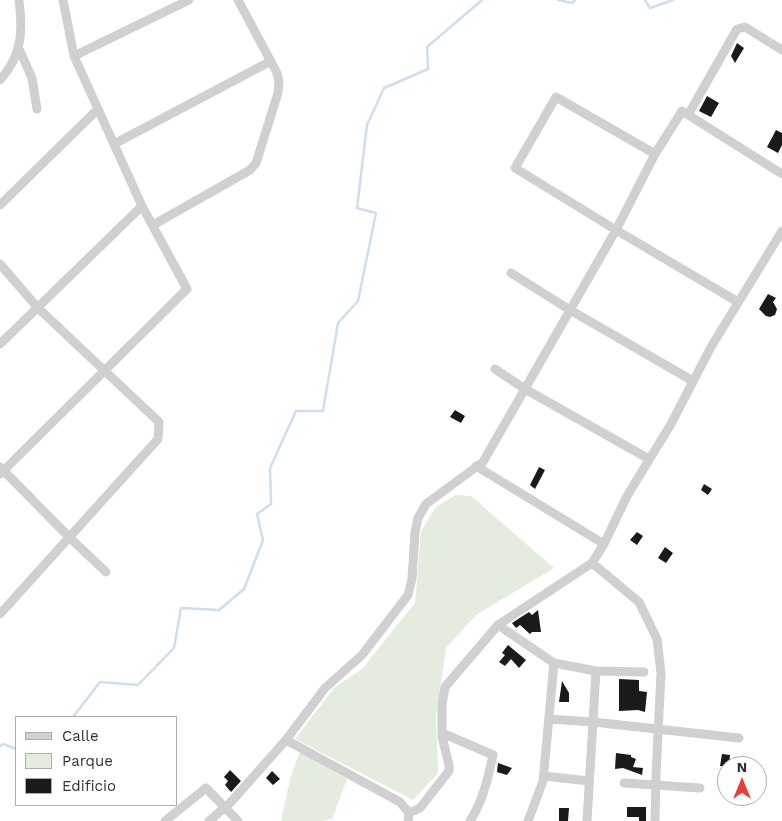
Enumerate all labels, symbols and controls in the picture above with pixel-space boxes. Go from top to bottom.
legend [15,716,178,806]
text: Calle [62,727,99,745]
text: Parque [62,752,113,770]
north arrow [717,756,767,806]
text: N [737,759,747,775]
text: Edificio [62,777,116,795]

